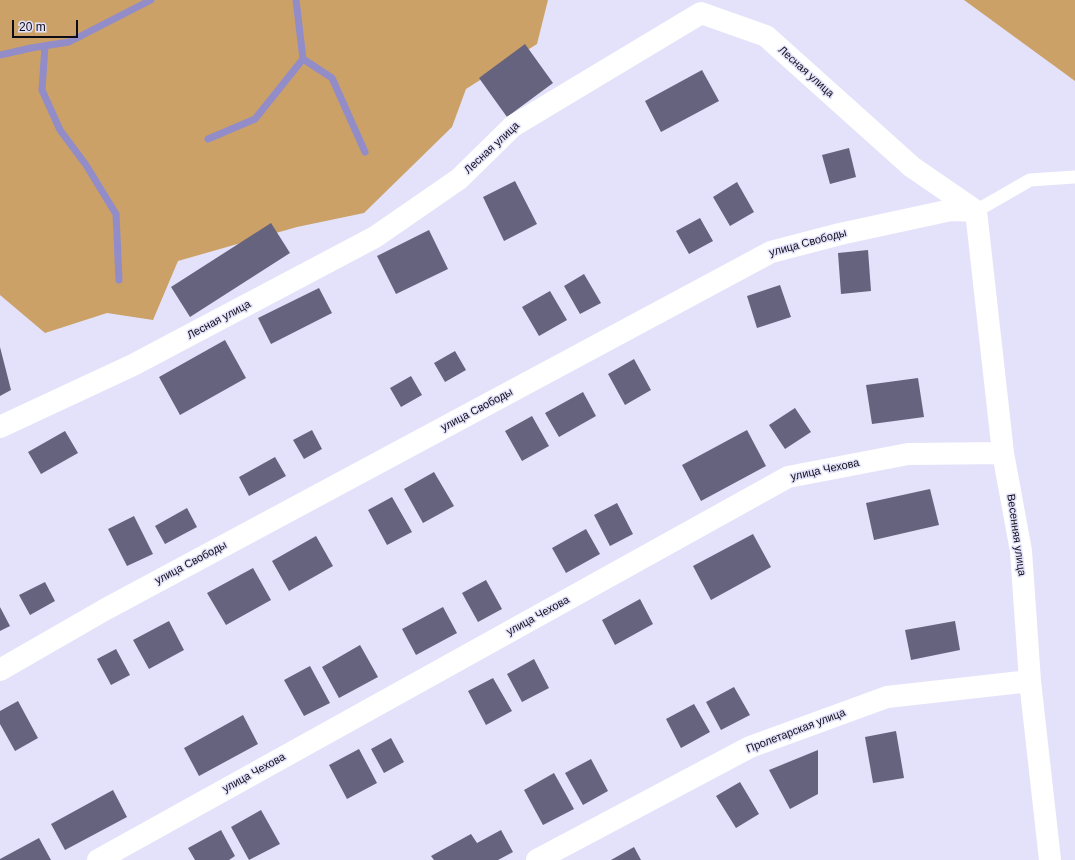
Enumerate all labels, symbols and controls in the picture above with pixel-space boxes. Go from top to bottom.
scale bar [14,12,80,38]
text: 20 m [19,20,46,34]
street label: Лесная улица [775,44,837,100]
street label: Лесная улица [462,119,522,177]
street label: улица Свободы [768,226,848,260]
street label: Лесная улица [185,298,253,342]
street label: улица Свободы [439,385,515,435]
street label: улица Чехова [789,456,861,484]
street label: Весенняя улица [1004,493,1028,577]
street label: улица Свободы [153,538,229,588]
street label: улица Чехова [504,593,572,639]
street label: Пролетарская улица [745,706,847,756]
street label: улица Чехова [220,750,288,796]

